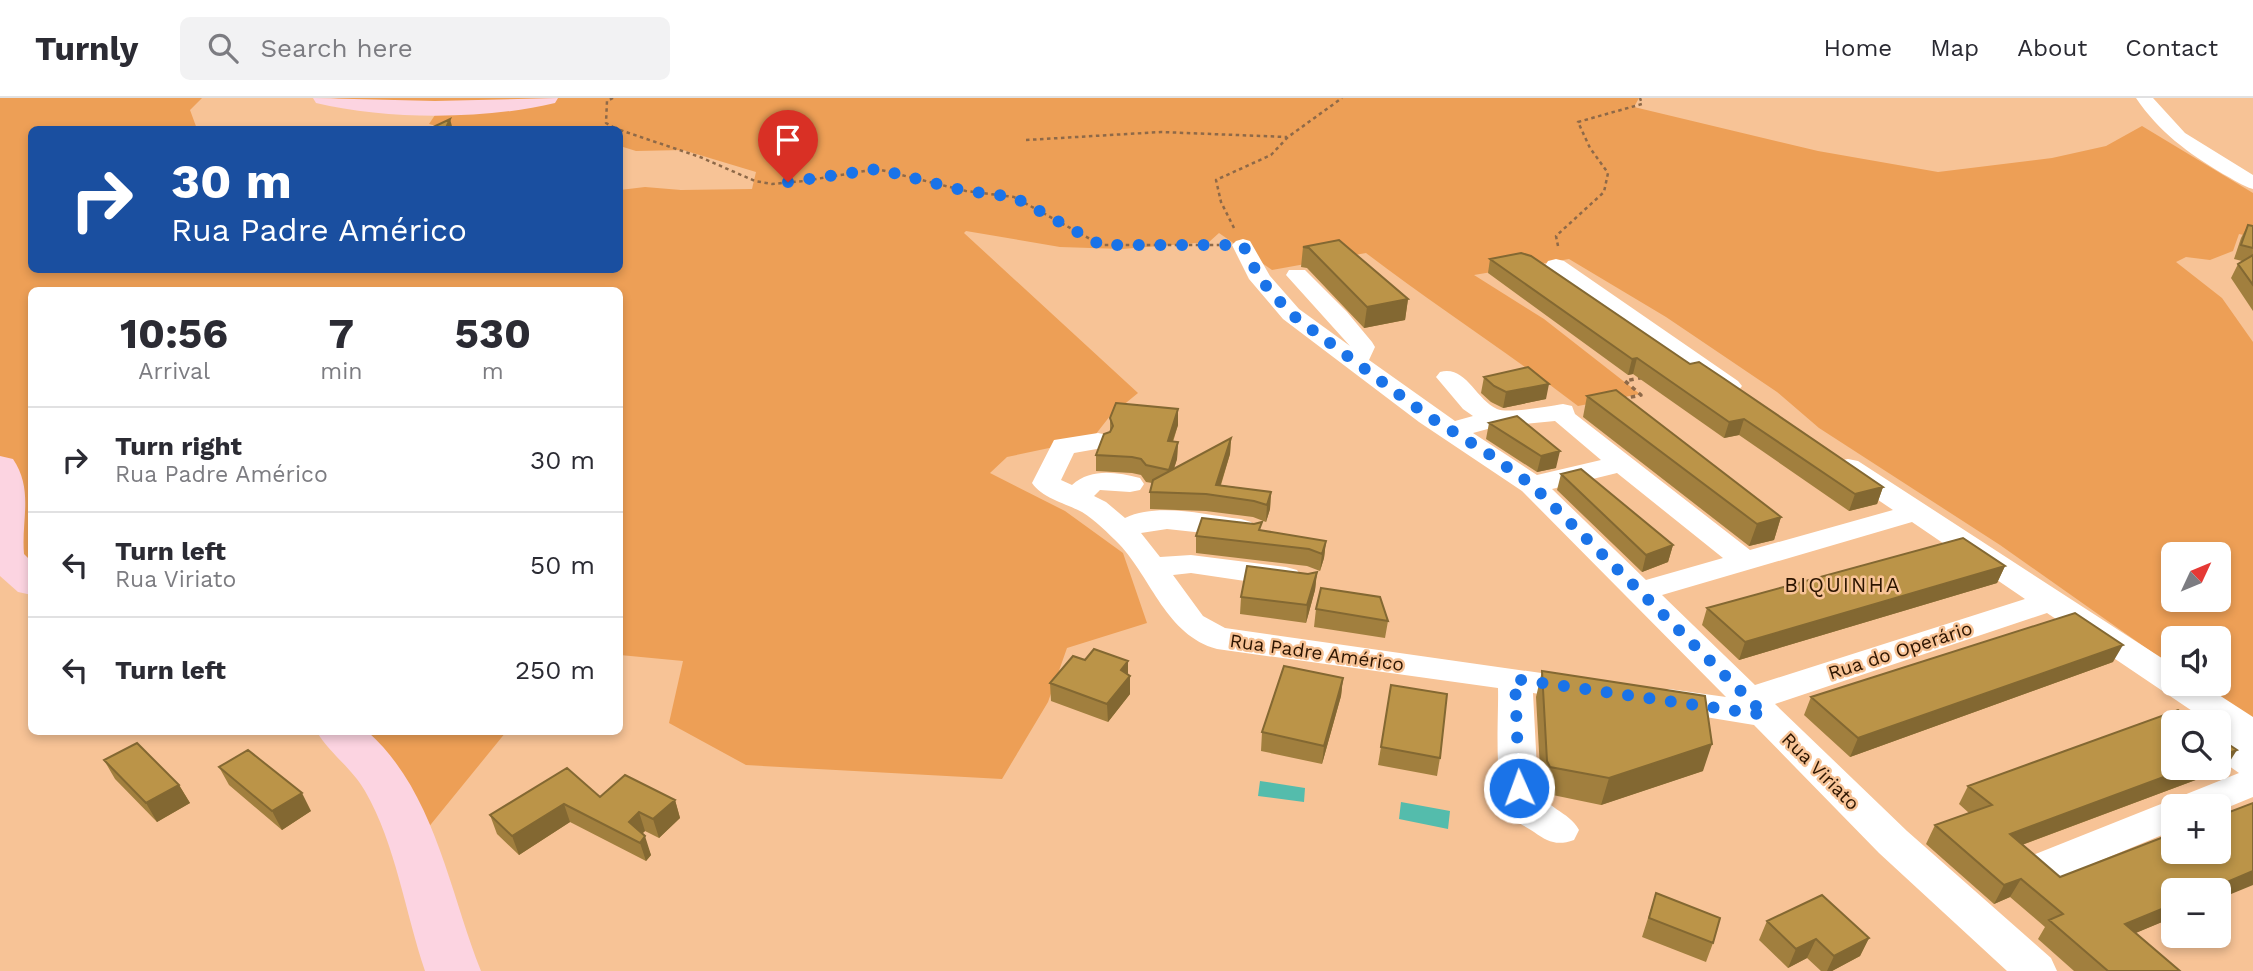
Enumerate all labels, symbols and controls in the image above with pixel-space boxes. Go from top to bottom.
search box [180,17,670,80]
text: Turnly [35,29,138,68]
icon: search [204,29,242,67]
text: Search here [260,33,413,63]
text: Home [1824,34,1892,62]
text: Map [1930,34,1979,62]
text: About [2017,34,2087,62]
text: Contact [2125,34,2218,62]
pin [758,110,818,182]
icon: arrive [769,121,807,159]
text: 30 m [171,152,292,210]
icon: right [56,154,147,245]
text: Rua Padre Américo [171,211,467,249]
text: 10:56 [120,309,228,358]
text: 7 [329,309,354,358]
text: 530 [455,309,531,358]
text: Arrival [138,358,210,385]
text: min [320,358,363,385]
text: m [482,358,504,385]
text: Turn right [115,431,242,461]
icon: right [56,441,94,479]
text: 30 m [530,445,595,475]
text: Rua Padre Américo [115,461,328,488]
text: Turn left [115,536,226,566]
north arrow [2161,542,2231,612]
map controls [2161,542,2231,948]
icon: left [56,546,94,584]
text: 50 m [530,550,595,580]
text: Rua Viriato [115,566,236,593]
district label: BIQUINHA [1784,572,1902,597]
street label: Rua do Operário [1825,616,1975,685]
button: sound [2161,626,2231,696]
street label: Rua Padre Américo [1228,629,1406,676]
icon: left [56,651,94,689]
text: Turn left [115,655,226,685]
text: 250 m [515,655,595,685]
button: search [2161,710,2231,780]
street label: Rua Viriato [1777,728,1864,815]
position arrow [1482,751,1556,825]
button: + [2161,794,2231,864]
button: − [2161,878,2231,948]

